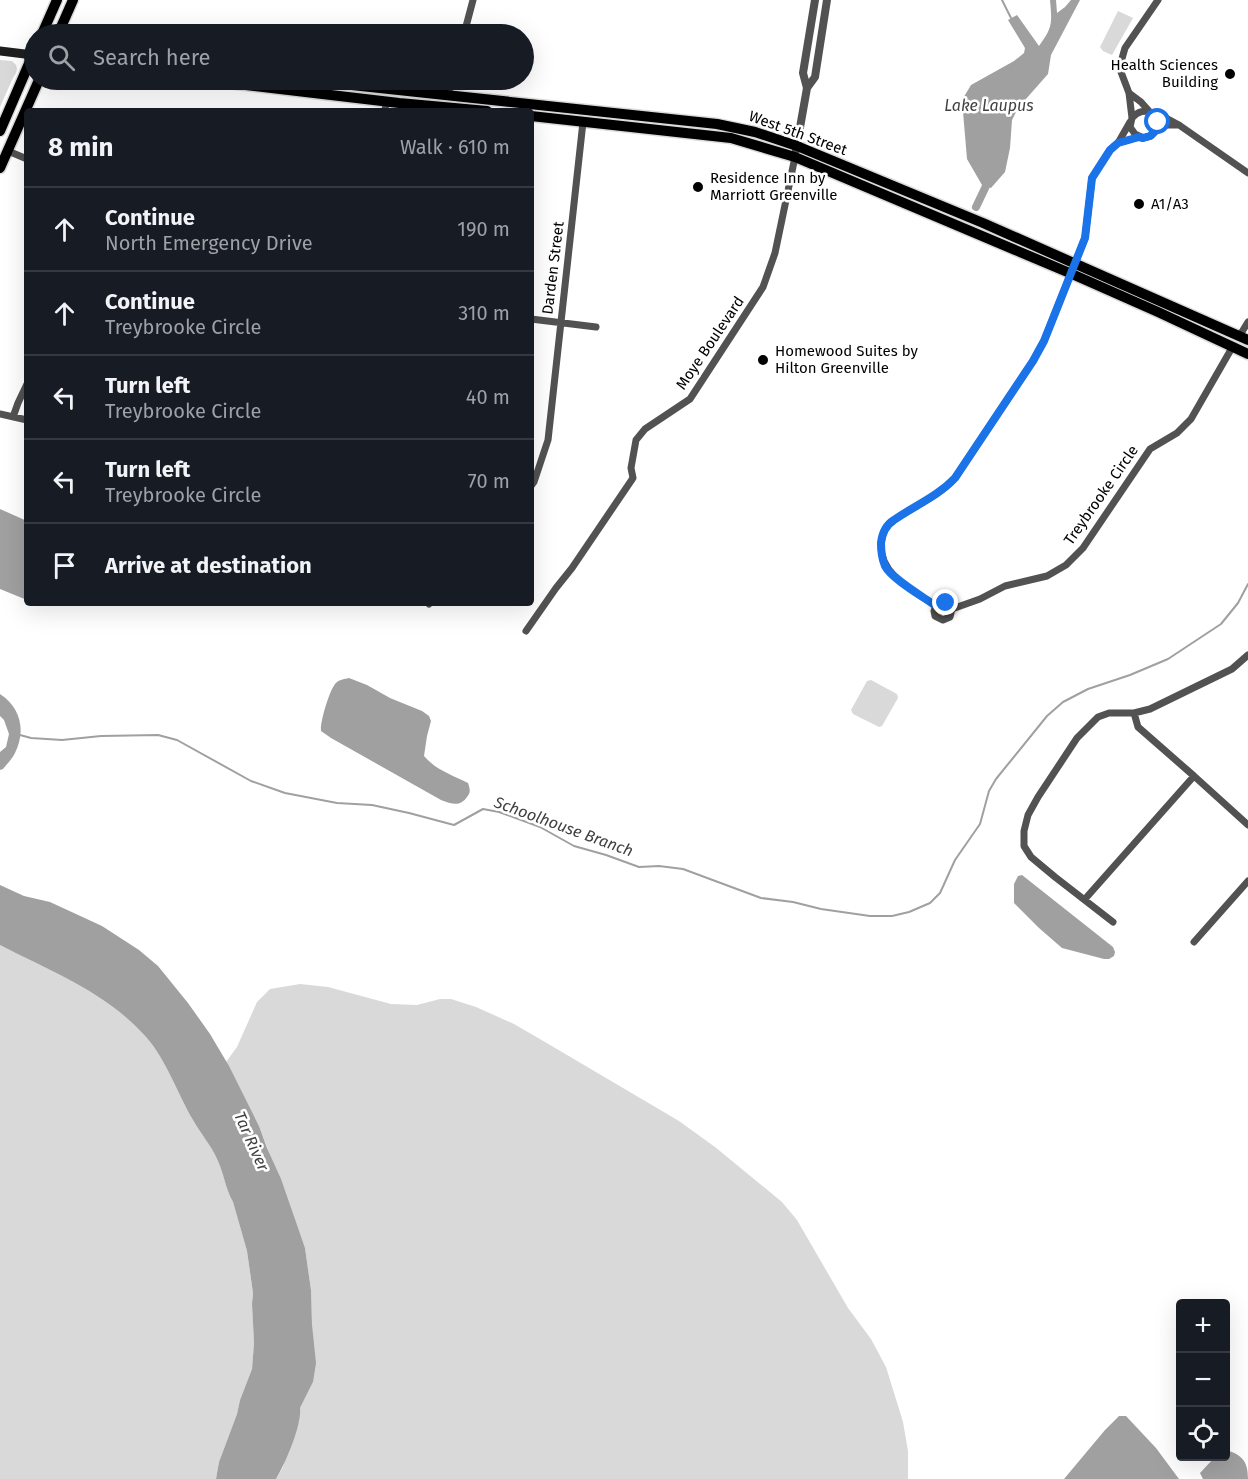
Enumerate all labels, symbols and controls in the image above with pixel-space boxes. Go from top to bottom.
search box [24,24,534,90]
icon: search [45,41,78,74]
text: Search here [93,44,211,71]
place label: Health Sciences Building [1111,56,1218,91]
marker: Health Sciences Building [1223,67,1237,81]
water label: Lake Laupus [944,96,1034,115]
street label: West 5th Street [746,107,850,159]
route start [1144,108,1170,134]
text: 8 min [48,132,114,163]
text: Walk · 610 m [400,135,510,159]
place label: Residence Inn by Marriott Greenville [710,169,838,204]
marker: Residence Inn by Marriott Greenville [691,180,705,194]
place label: A1/A3 [1151,195,1189,213]
marker: A1/A3 [1132,197,1146,211]
text: Continue [105,204,195,231]
icon: ahead [48,213,81,246]
text: 190 m [457,217,510,241]
street label: Darden Street [538,220,568,316]
text: North Emergency Drive [105,231,313,255]
text: Continue [105,288,195,315]
street label: Moye Boulevard [672,293,748,393]
icon: ahead [48,297,81,330]
text: 310 m [458,301,510,325]
text: Treybrooke Circle [105,315,261,339]
place label: Homewood Suites by Hilton Greenville [775,342,919,377]
marker: Homewood Suites by Hilton Greenville [756,353,770,367]
text: Turn left [105,372,190,399]
icon: left [48,381,81,414]
text: 40 m [466,385,510,409]
text: Treybrooke Circle [105,399,261,423]
street label: Treybrooke Circle [1060,442,1142,548]
text: Turn left [105,456,190,483]
icon: left [48,465,81,498]
text: 70 m [468,469,510,493]
text: Treybrooke Circle [105,483,261,507]
icon: arrive [48,549,81,582]
text: Arrive at destination [105,552,312,579]
route end [932,589,958,615]
water label: Schoolhouse Branch [491,792,636,860]
water label: Tar River [230,1109,273,1175]
map controls [1176,1299,1230,1461]
button: + [1176,1299,1230,1353]
button: − [1176,1353,1230,1407]
button: locate [1176,1407,1230,1461]

